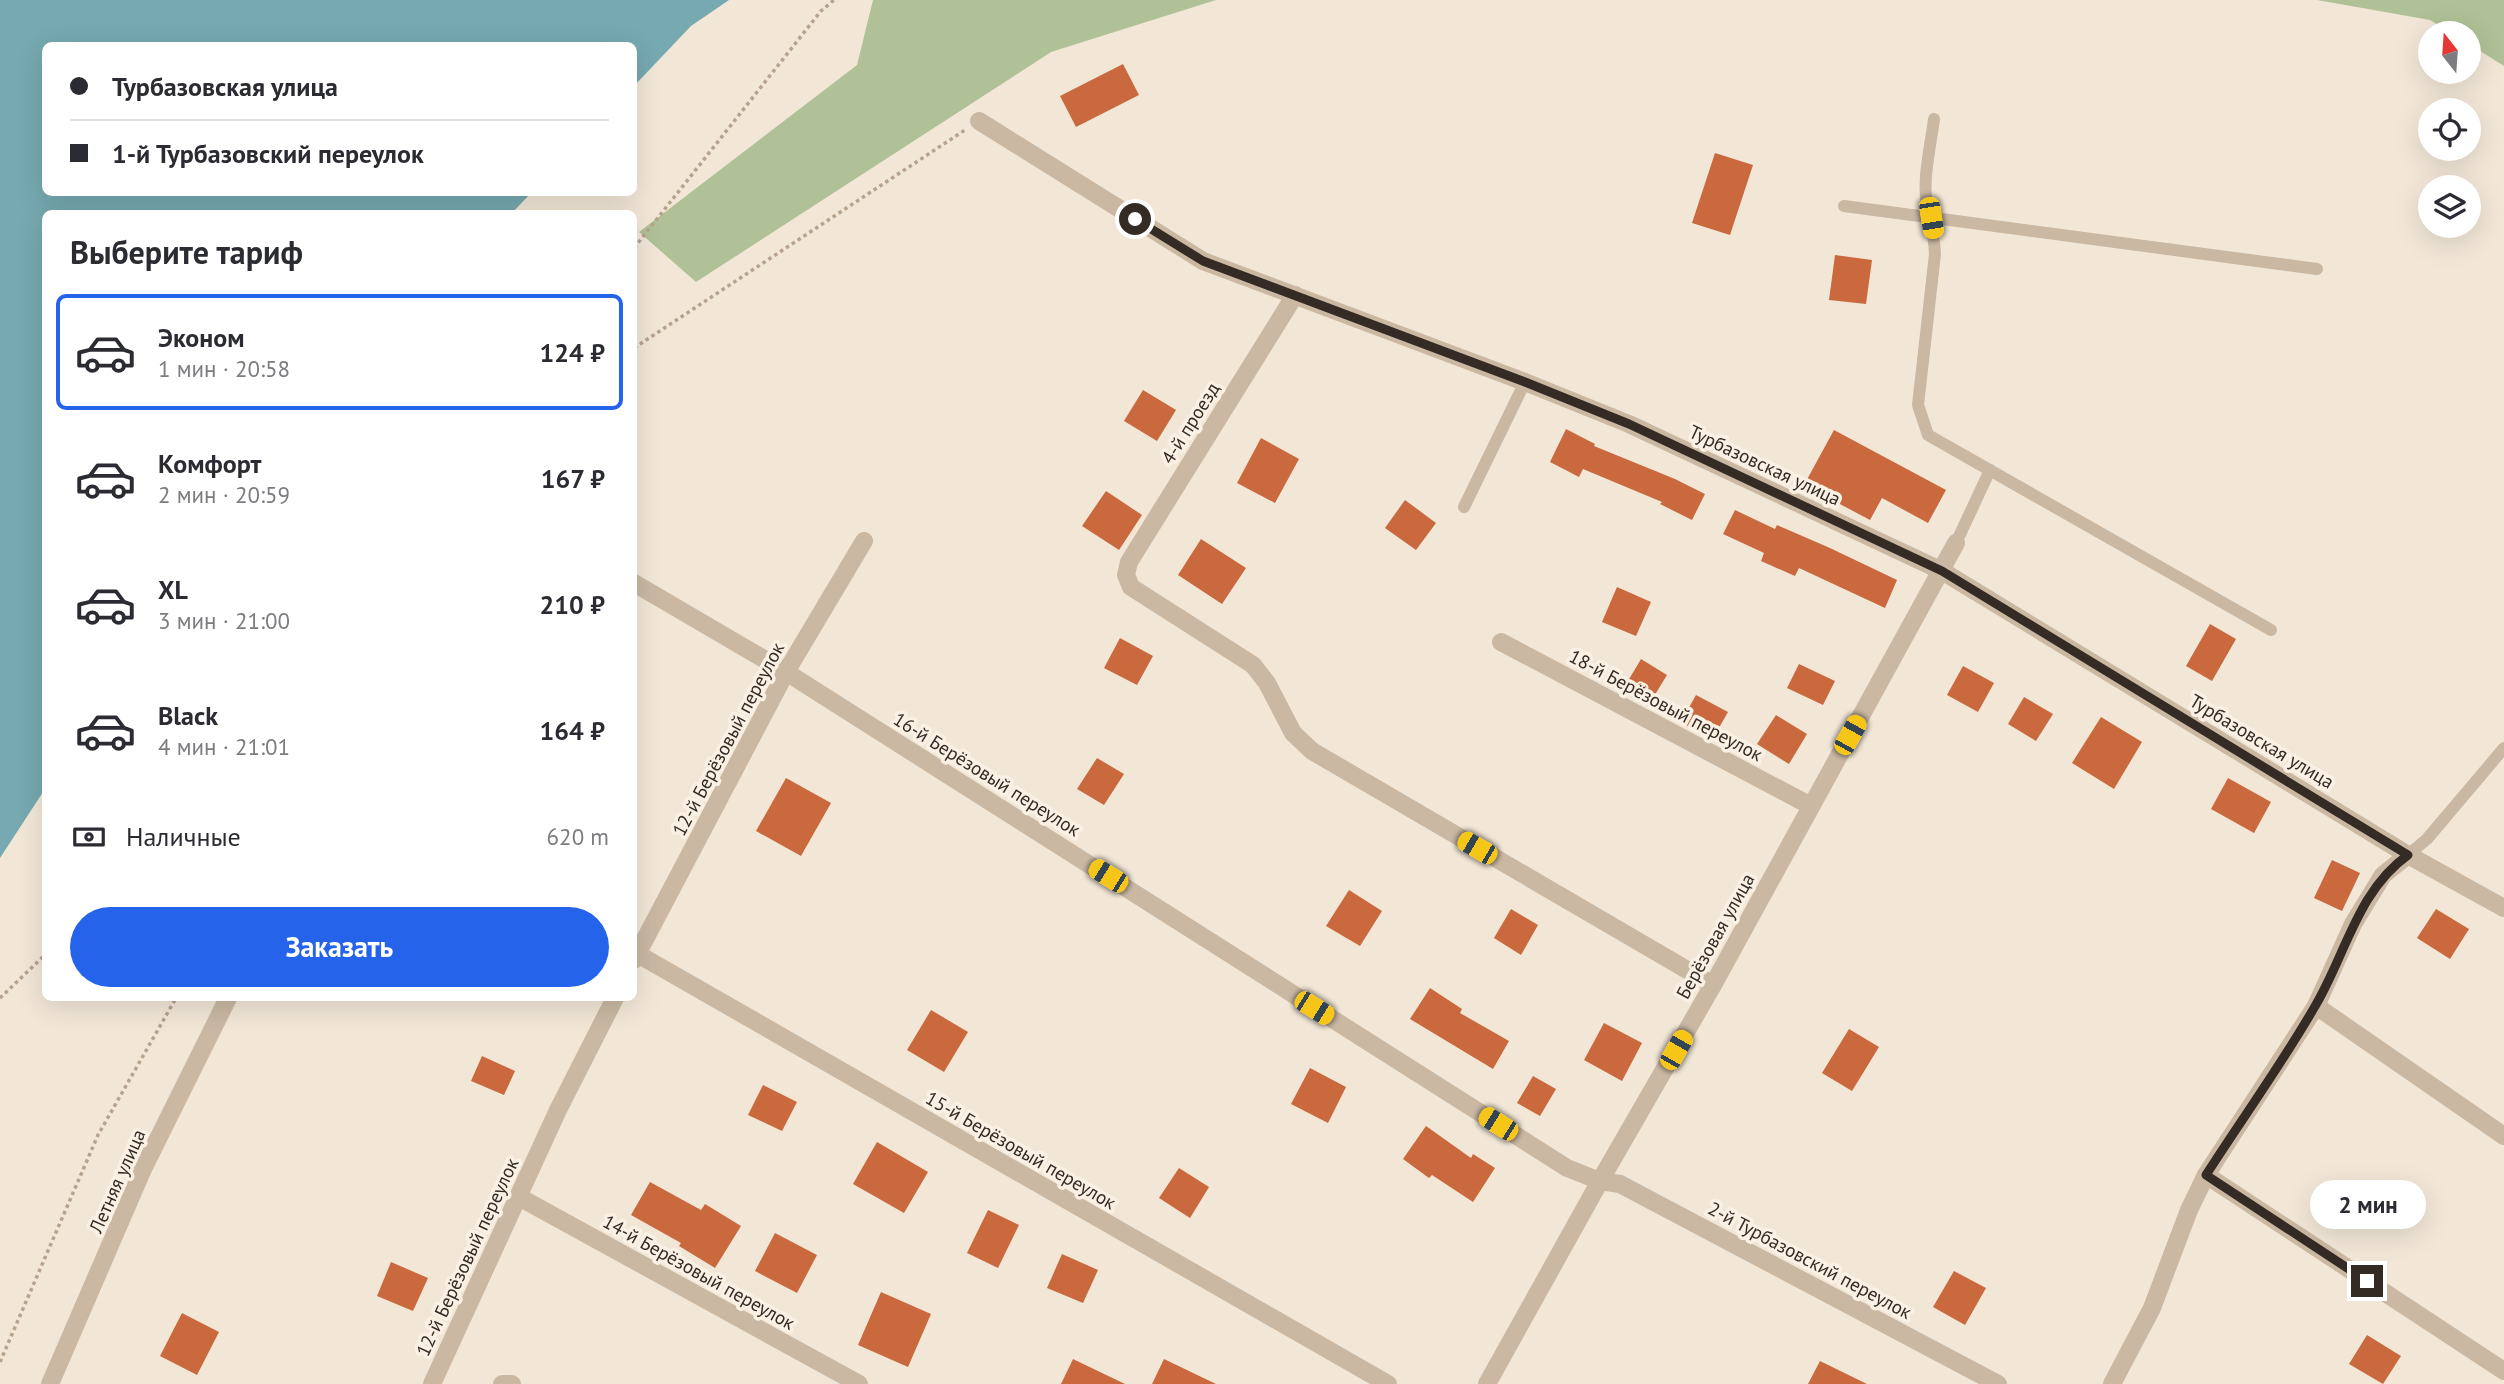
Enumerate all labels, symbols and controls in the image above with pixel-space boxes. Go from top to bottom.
north arrow [2418,21,2482,84]
map controls [2418,21,2481,238]
text: Турбазовская улица [112,70,338,103]
button: locate [2418,98,2481,161]
text: 1-й Турбазовский переулок [112,137,424,170]
button: layers [2418,175,2481,238]
car [1918,196,1945,240]
route start [1119,203,1151,235]
text: Выберите тариф [70,231,303,273]
icon: car [74,321,137,384]
text: Эконом [158,321,245,354]
text: 124 ₽ [539,336,605,369]
text: 1 мин · 20:58 [158,354,290,383]
street label: 4-й проезд [1156,378,1224,468]
street label: Турбазовская улица [1685,419,1845,511]
icon: car [74,447,137,510]
text: Комфорт [158,447,261,480]
text: 167 ₽ [541,462,605,495]
text: 2 мин · 20:59 [158,480,290,509]
icon: car [74,573,137,636]
text: XL [158,573,188,606]
text: 210 ₽ [539,588,605,621]
text: 3 мин · 21:00 [158,606,290,635]
street label: 12-й Берёзовый переулок [667,638,789,840]
street label: 18-й Берёзовый переулок [1565,644,1767,766]
street label: Турбазовская улица [2185,688,2339,794]
icon: car [74,699,137,762]
text: Black [158,699,218,732]
street label: 16-й Берёзовый переулок [889,707,1085,841]
car [1831,712,1870,758]
text: 164 ₽ [539,714,605,747]
text: 4 мин · 21:01 [158,732,290,761]
icon: cash [70,818,108,856]
text: Наличные [126,820,241,853]
text: 620 m [547,822,609,851]
car [1454,828,1501,868]
car [1085,856,1132,896]
street label: Берёзовая улица [1671,869,1759,1003]
button: Заказать [70,907,609,987]
car [1291,988,1338,1028]
car [1657,1027,1696,1073]
street label: 15-й Берёзовый переулок [922,1086,1120,1214]
car [1475,1104,1522,1144]
street label: Летняя улица [83,1126,150,1237]
street label: 12-й Берёзовый переулок [411,1154,523,1360]
callout: 2 мин [2309,1180,2425,1228]
text: 2 мин [2338,1190,2398,1219]
street label: 2-й Турбазовский переулок [1704,1196,1916,1324]
street label: 14-й Берёзовый переулок [599,1209,799,1335]
route end [2351,1265,2383,1297]

